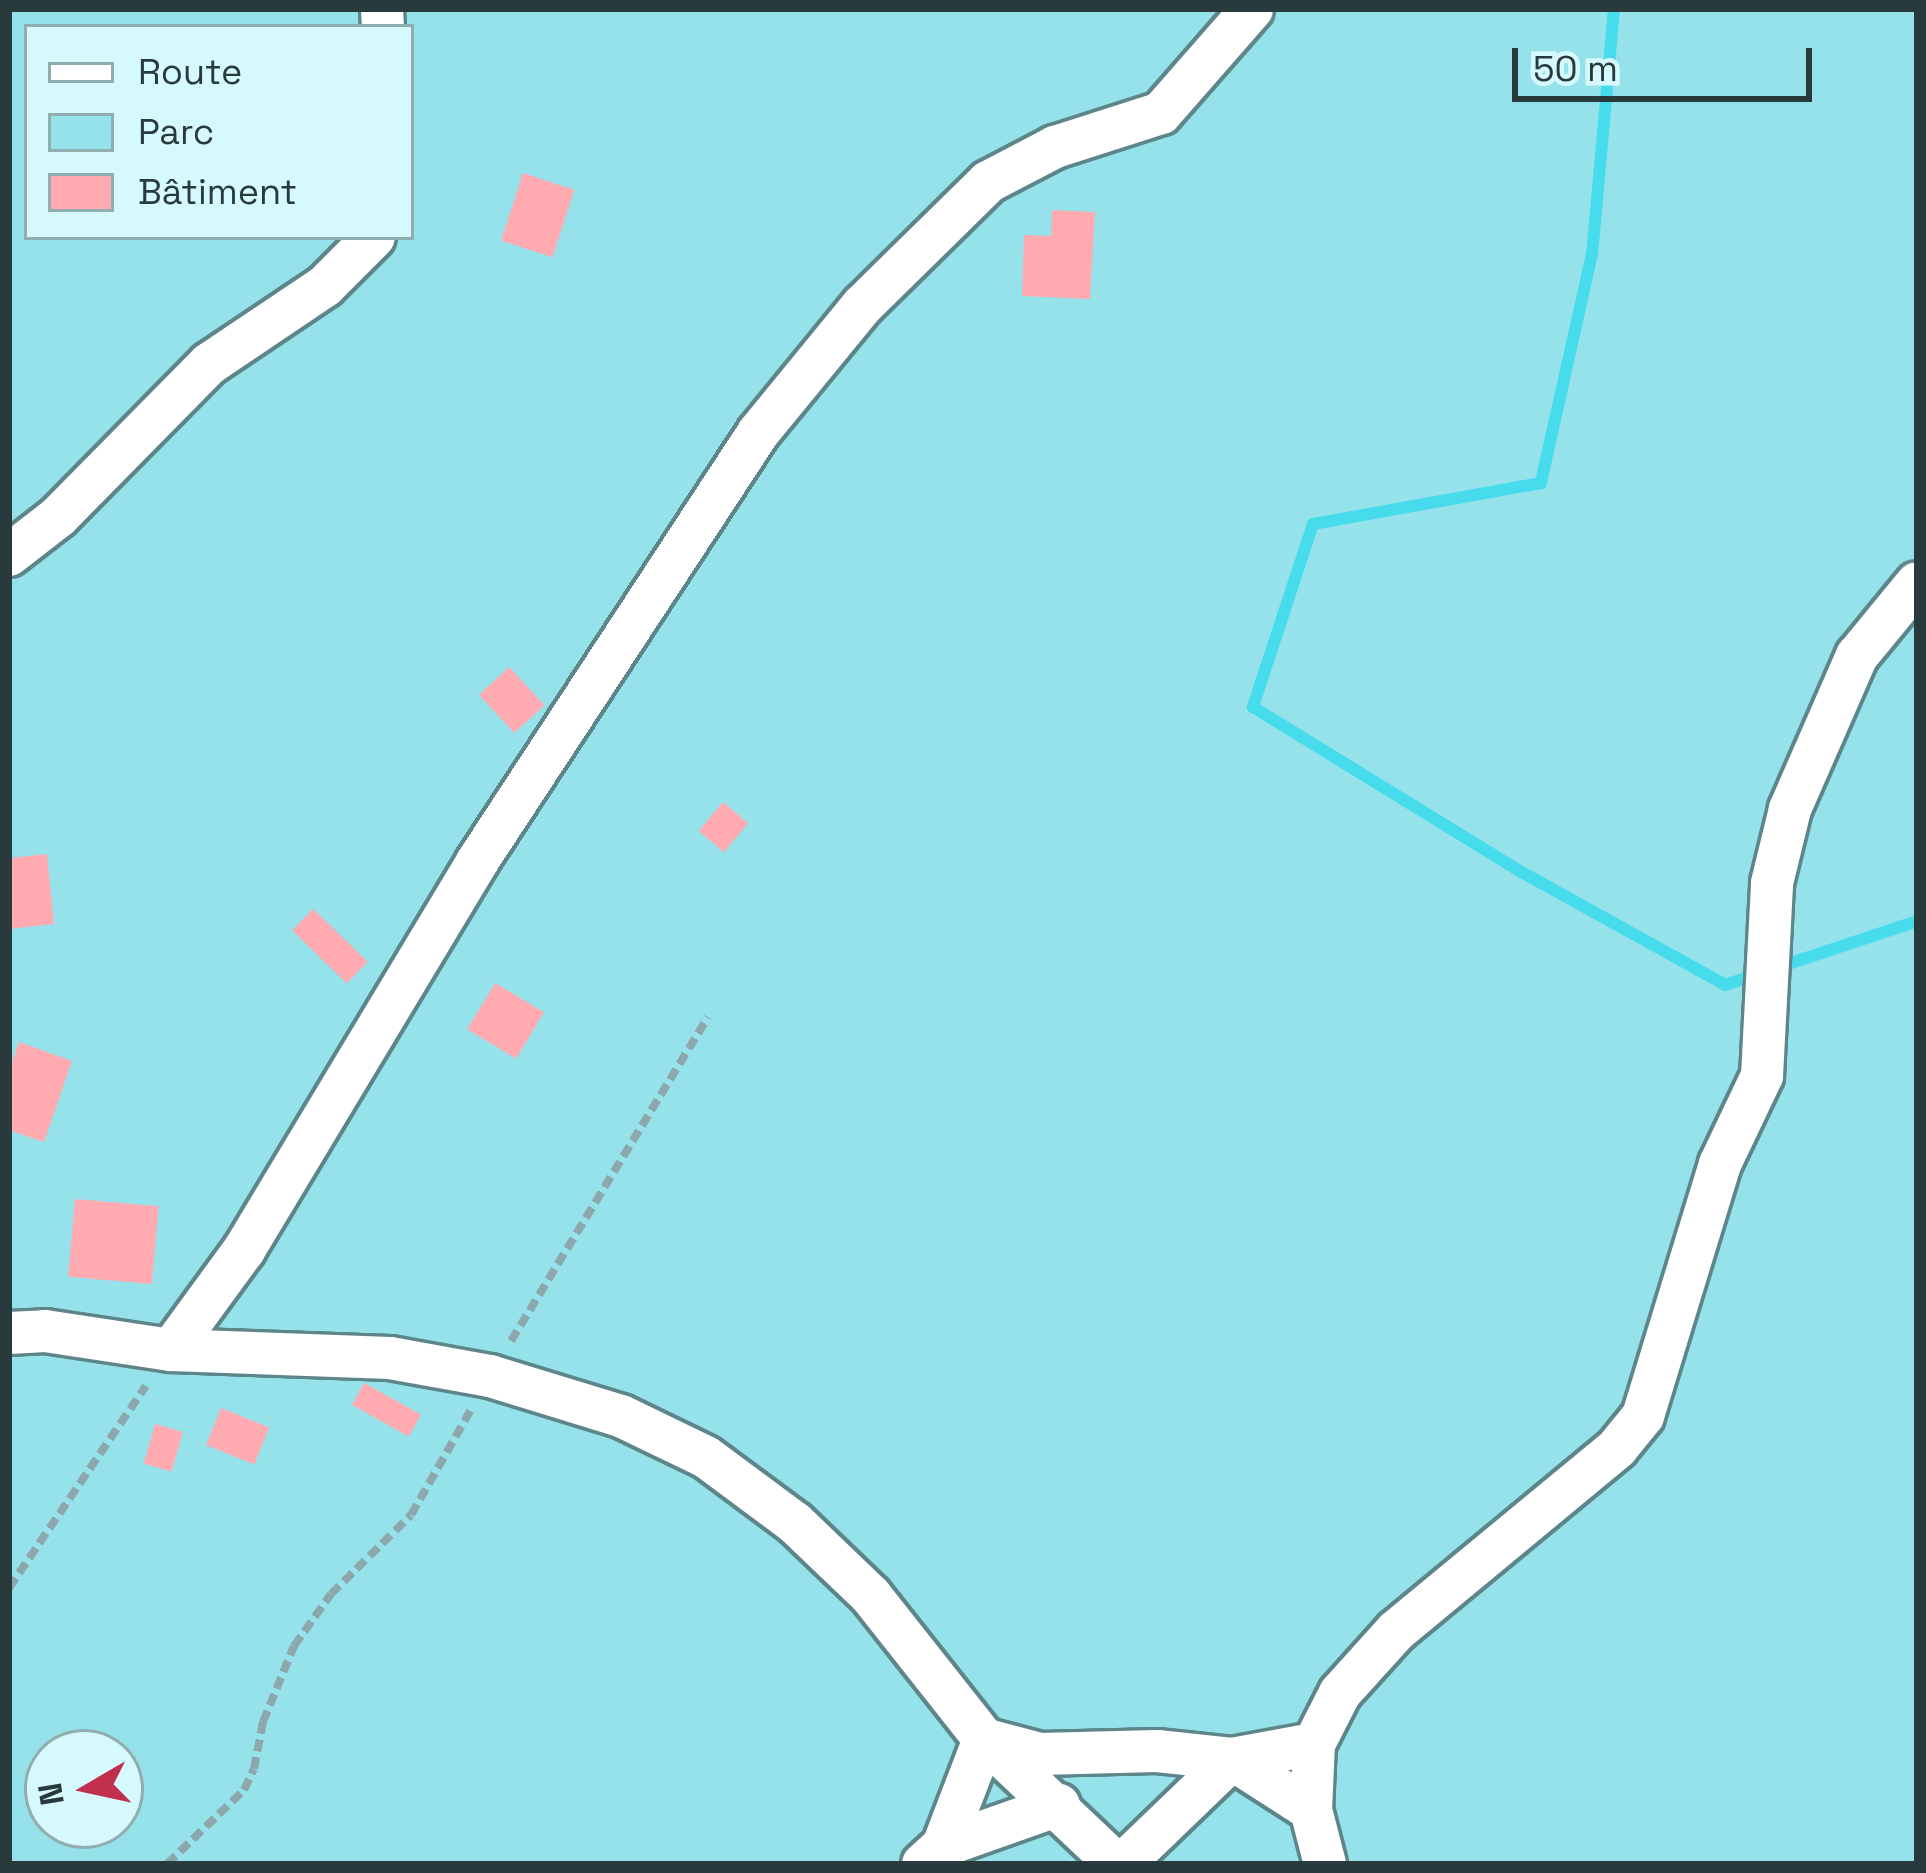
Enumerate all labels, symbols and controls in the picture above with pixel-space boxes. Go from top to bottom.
legend [24,24,414,240]
scale bar [1518,24,1818,98]
text: 50 m [1533,46,1618,92]
text: Route [138,49,242,95]
text: Parc [138,109,214,155]
text: Bâtiment [138,169,297,215]
north arrow [24,1729,144,1849]
text: N [29,1780,74,1808]

